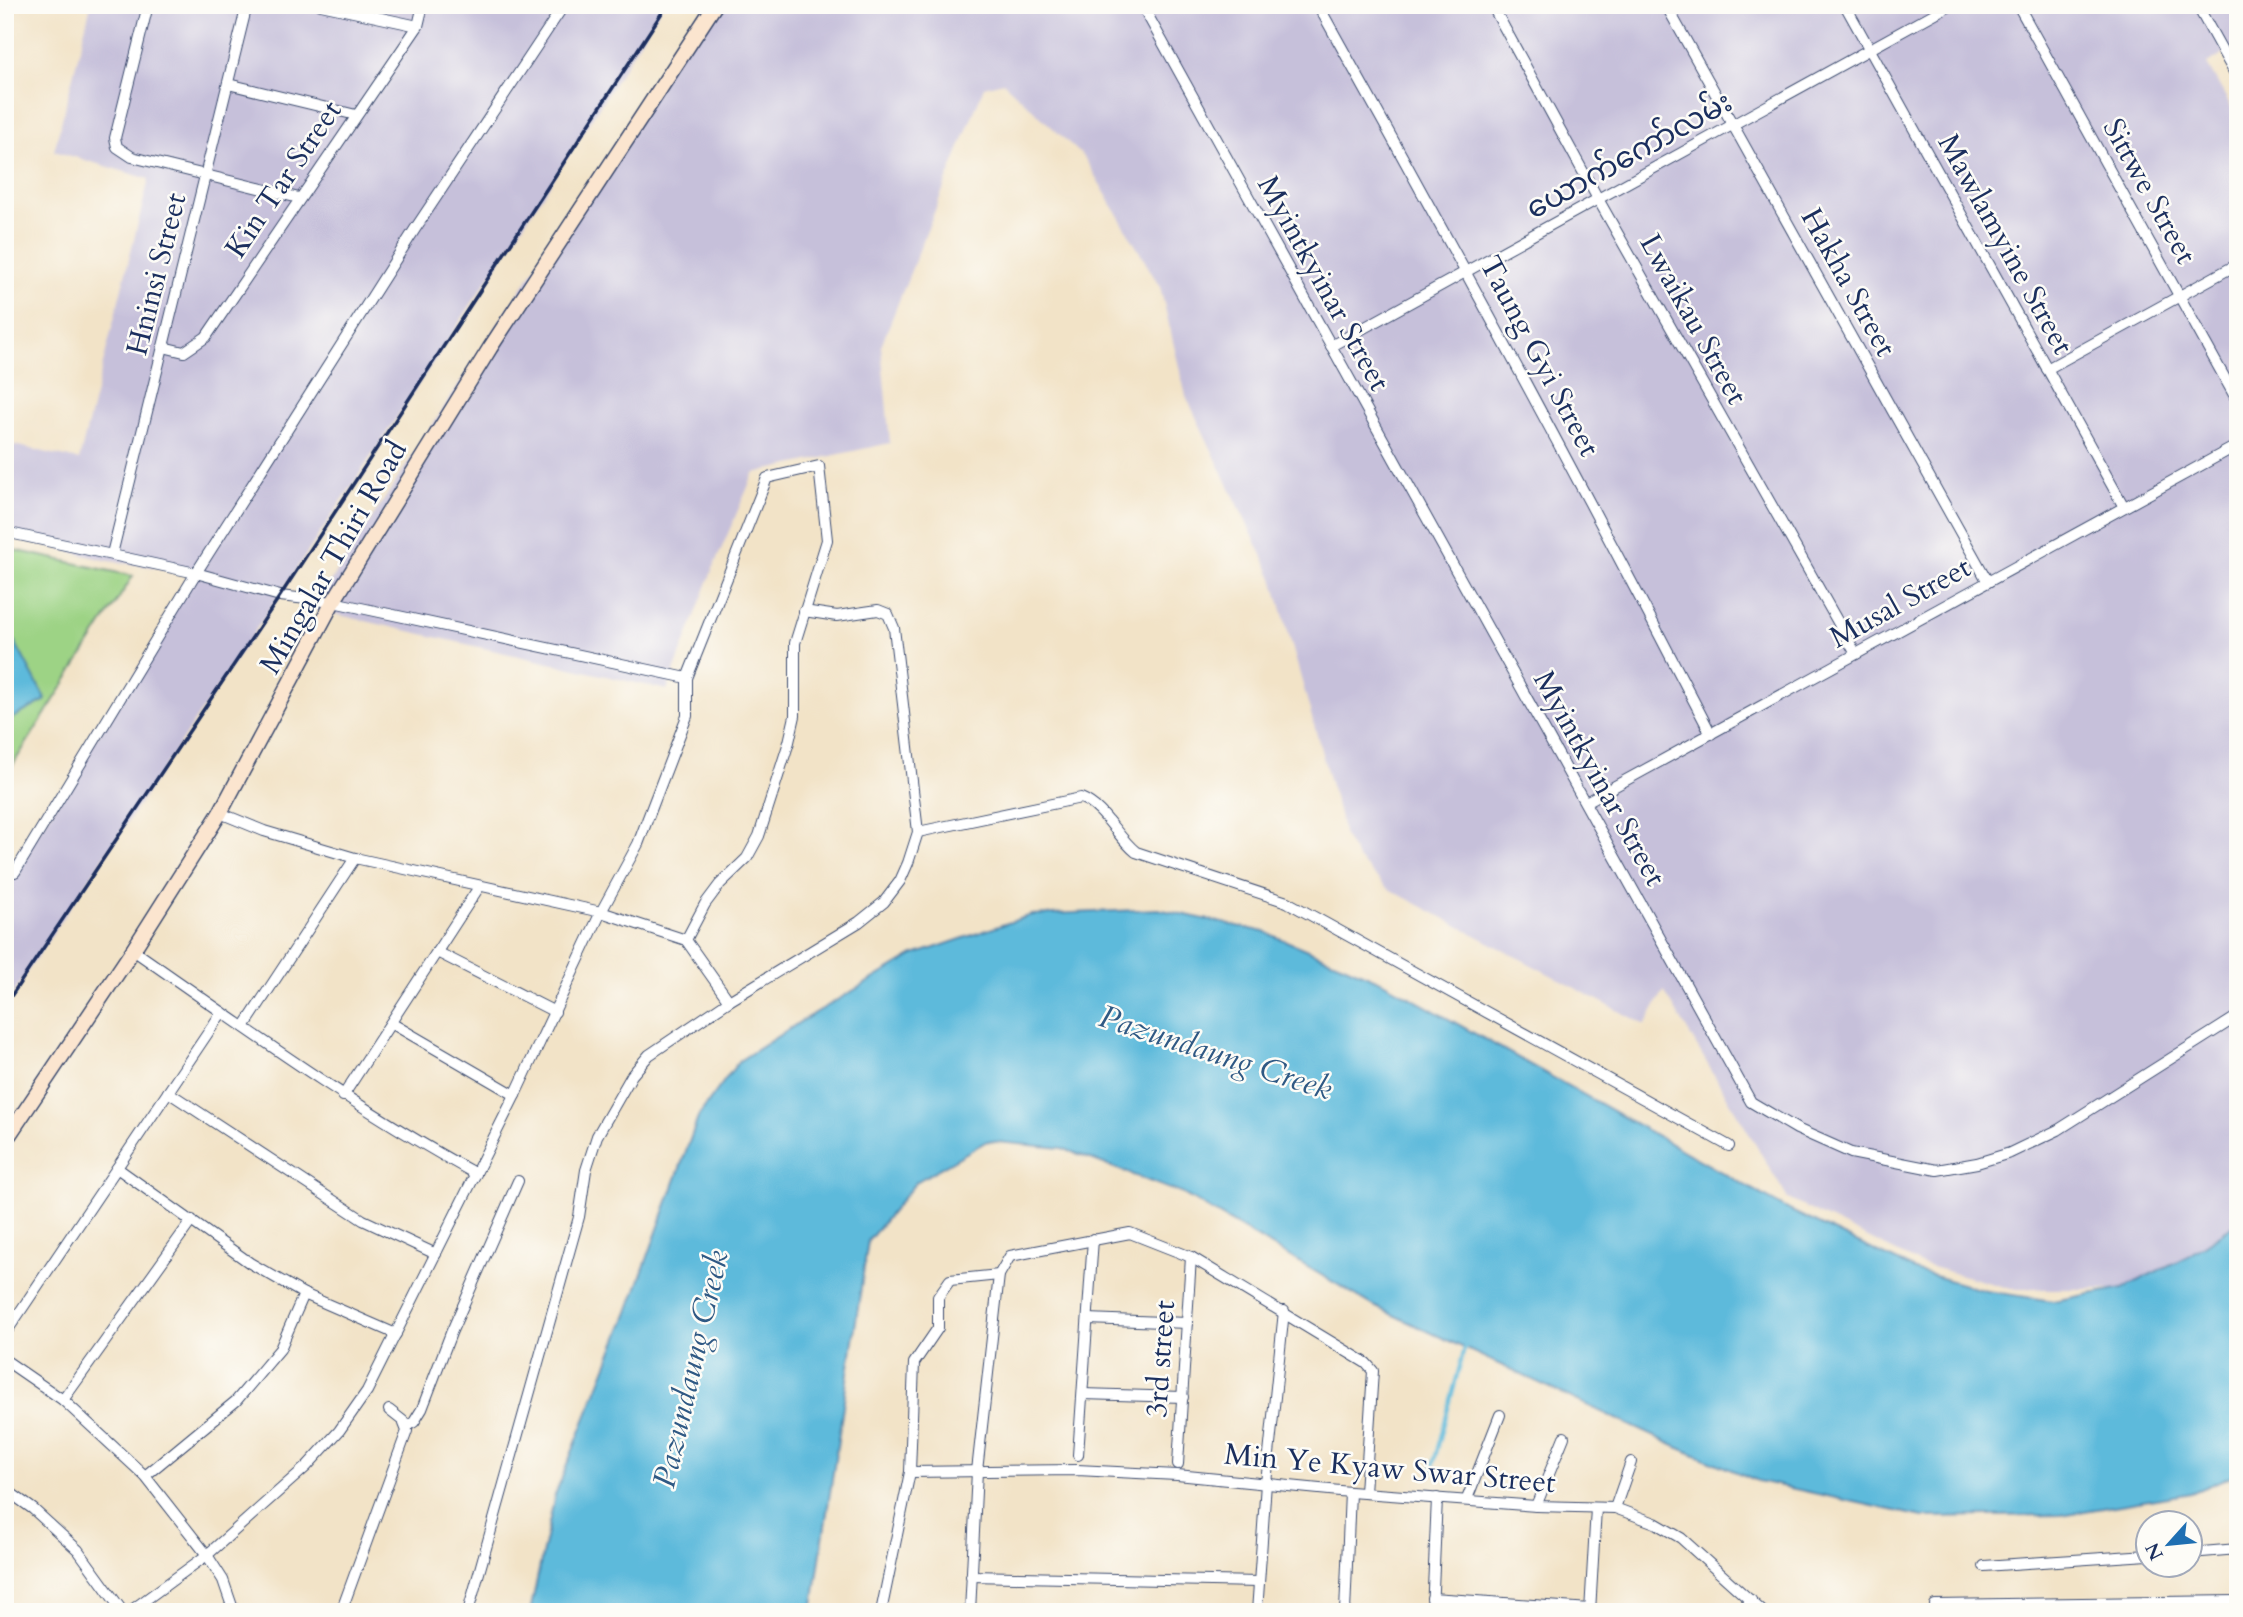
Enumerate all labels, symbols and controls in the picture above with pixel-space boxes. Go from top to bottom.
street label: ယောက်ကော်လမ်း [1518,80,1740,229]
street label: Kin Tar Street [216,92,352,266]
street label: Sittwe Street [2093,111,2207,272]
street label: Mawlamyine Street [1928,127,2083,362]
street label: Myintkyinar Street [1247,168,1400,399]
street label: Hninsi Street [116,188,197,360]
street label: Hakha Street [1791,201,1906,364]
street label: Lwaikau Street [1630,227,1758,412]
street label: Taung Gyi Street [1469,249,1610,464]
street label: Mingalar Thiri Road [250,433,417,682]
street label: Musal Street [1822,547,1979,658]
street label: Myintkyinar Street [1523,663,1676,894]
water label: Pazundaung Creek [1094,995,1338,1111]
water label: Pazundaung Creek [642,1246,740,1492]
street label: 3rd street [1136,1298,1185,1419]
street label: Min Ye Kyaw Swar Street [1223,1434,1558,1503]
north arrow [2134,1508,2204,1578]
text: N [2139,1538,2170,1565]

